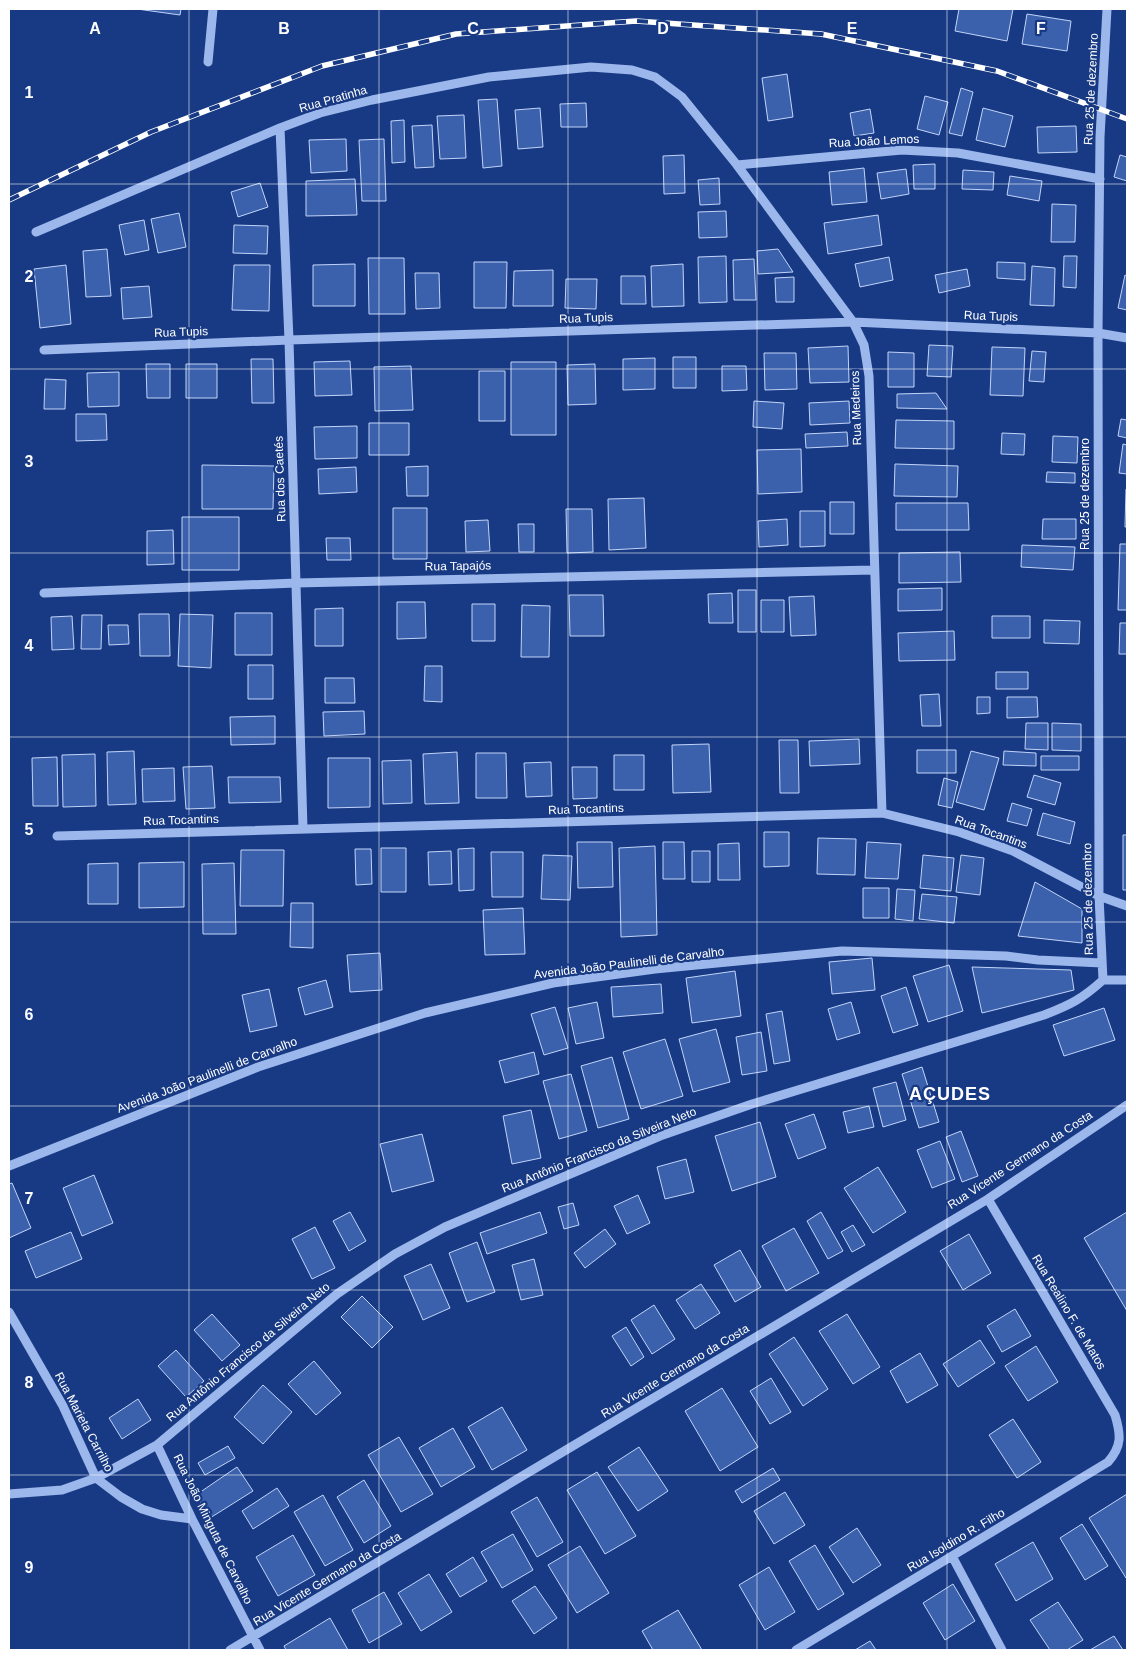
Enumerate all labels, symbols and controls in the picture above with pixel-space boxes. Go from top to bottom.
text: A [89,20,101,37]
text: B [278,20,290,37]
text: C [467,20,479,37]
text: D [657,20,669,37]
text: E [847,20,858,37]
text: F [1036,20,1046,37]
street label: Rua 25 de dezembro [1081,32,1101,145]
street label: Rua Pratinha [297,83,369,115]
text: 1 [25,84,34,101]
street label: Rua João Lemos [828,132,920,150]
text: 2 [25,268,34,285]
street label: Rua Tupis [964,308,1018,324]
street label: Rua Tupis [559,310,613,326]
street label: Rua Tupis [154,324,208,340]
street label: Rua Medeiros [848,370,864,446]
street label: Rua dos Caetés [272,436,288,522]
street label: Rua 25 de dezembro [1078,438,1092,550]
text: 3 [25,453,34,470]
street label: Rua Tapajós [425,558,491,574]
text: 4 [25,637,34,654]
street label: Rua Tocantins [548,801,624,817]
street label: Rua Tocantins [143,812,219,828]
street label: Rua Tocantins [953,812,1029,852]
text: 5 [25,821,34,838]
street label: Rua 25 de dezembro [1080,843,1096,955]
street label: Avenida João Paulinelli de Carvalho [533,944,725,982]
text: 6 [25,1006,34,1023]
street label: Avenida João Paulinelli de Carvalho [115,1034,299,1116]
district label: AÇUDES [909,1084,991,1104]
street label: Rua Antônio Francisco da Silveira Neto [500,1104,699,1196]
street label: Rua Vicente Germano da Costa [945,1108,1095,1212]
text: 7 [25,1190,34,1207]
street label: Rua Realino F. de Matos [1029,1252,1109,1372]
street label: Rua Antônio Francisco da Silveira Neto [164,1279,333,1424]
street label: Rua Vicente Germano da Costa [599,1321,752,1421]
street label: Rua Marieta Carrilho [52,1370,116,1474]
text: 8 [25,1374,34,1391]
street label: Rua João Minguta de Carvalho [170,1452,256,1607]
street label: Rua Isoldino R. Filho [905,1505,1008,1575]
street label: Rua Vicente Germano da Costa [251,1529,404,1629]
text: 9 [25,1559,34,1576]

